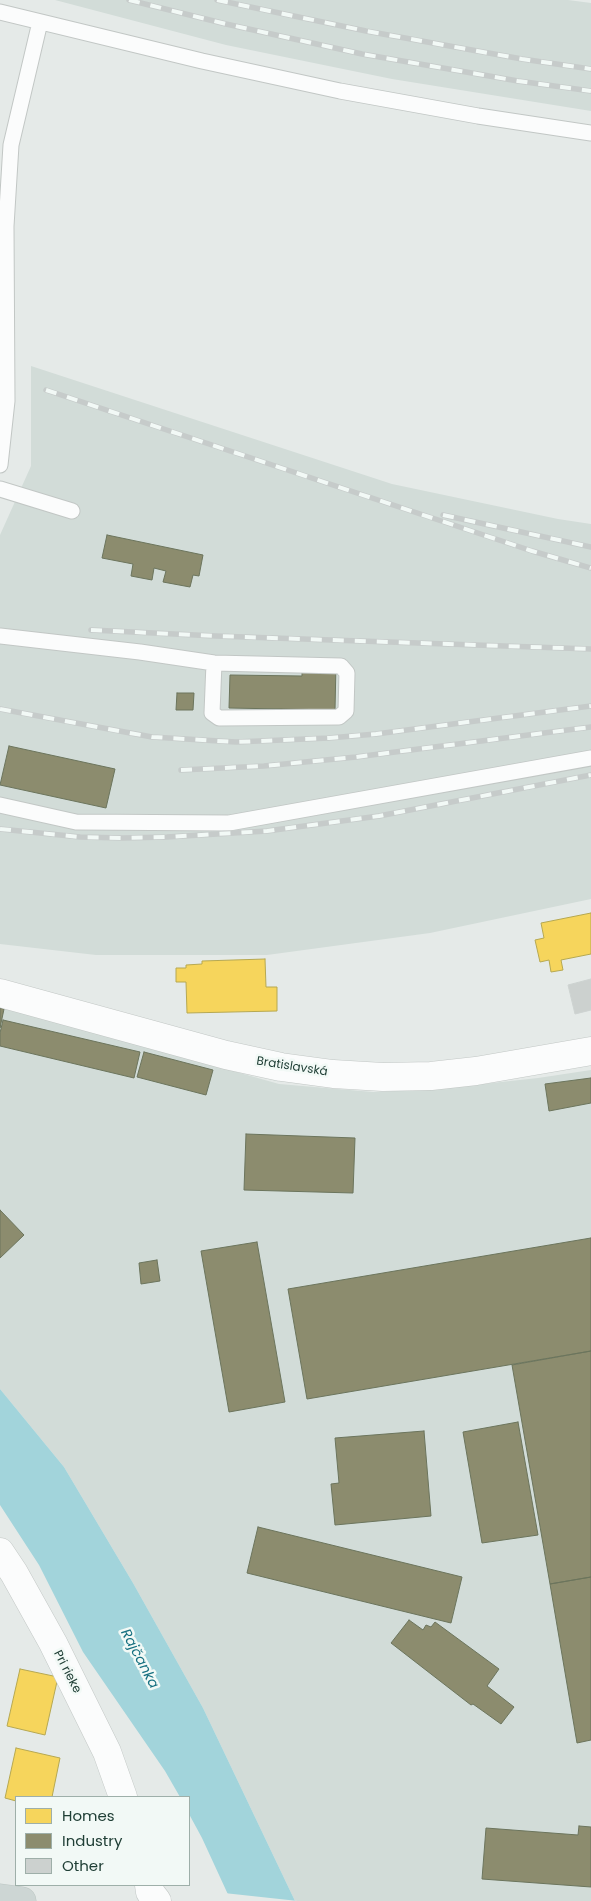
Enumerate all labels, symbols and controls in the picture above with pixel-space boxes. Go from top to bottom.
street label: Bratislavská [255,1054,329,1080]
water label: Rajčanka [116,1626,162,1692]
street label: Pri rieke [50,1648,84,1696]
legend [15,1796,190,1886]
text: Homes [62,1805,115,1826]
text: Industry [62,1830,122,1851]
text: Other [62,1855,104,1876]

